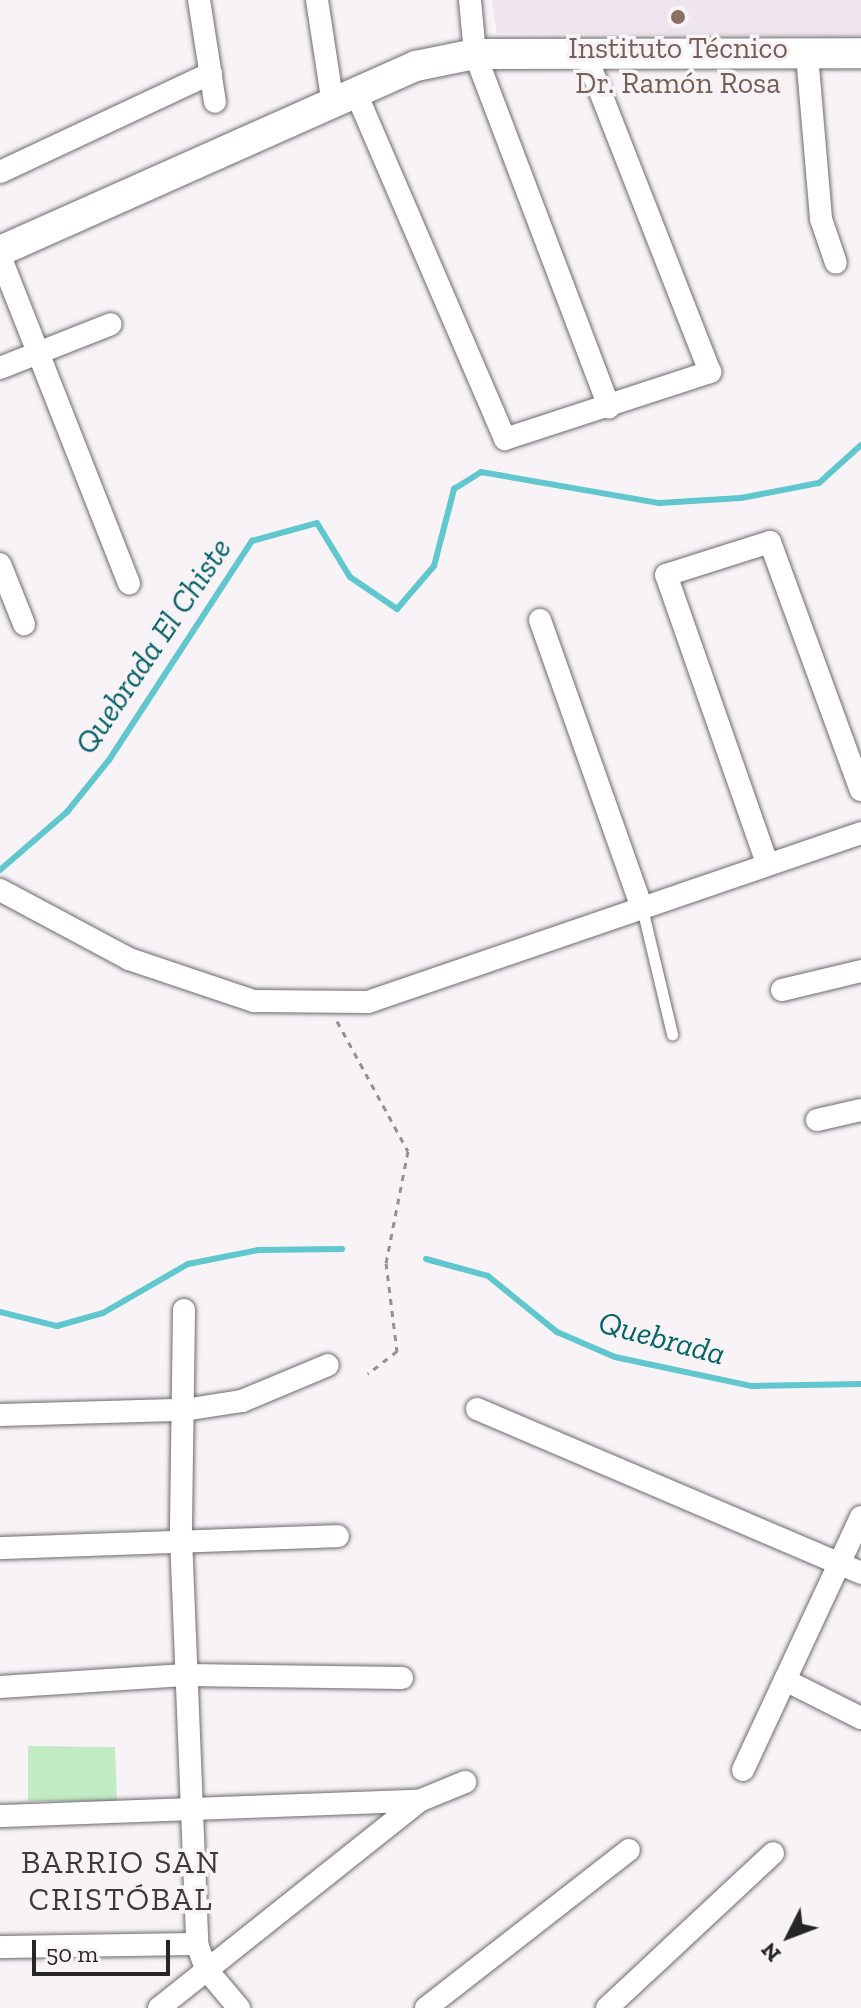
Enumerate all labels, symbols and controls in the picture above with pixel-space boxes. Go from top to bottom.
marker: Instituto Técnico Dr. Ramón Rosa [669,8,687,26]
place label: Instituto Técnico Dr. Ramón Rosa [568,30,788,100]
water label: Quebrada El Chiste [67,531,239,761]
water label: Quebrada [595,1303,729,1373]
district label: BARRIO SAN CRISTÓBAL [21,1844,221,1919]
north arrow [749,1896,829,1976]
scale bar [36,1924,174,1974]
text: N [755,1937,786,1968]
text: 50 m [46,1939,98,1968]

